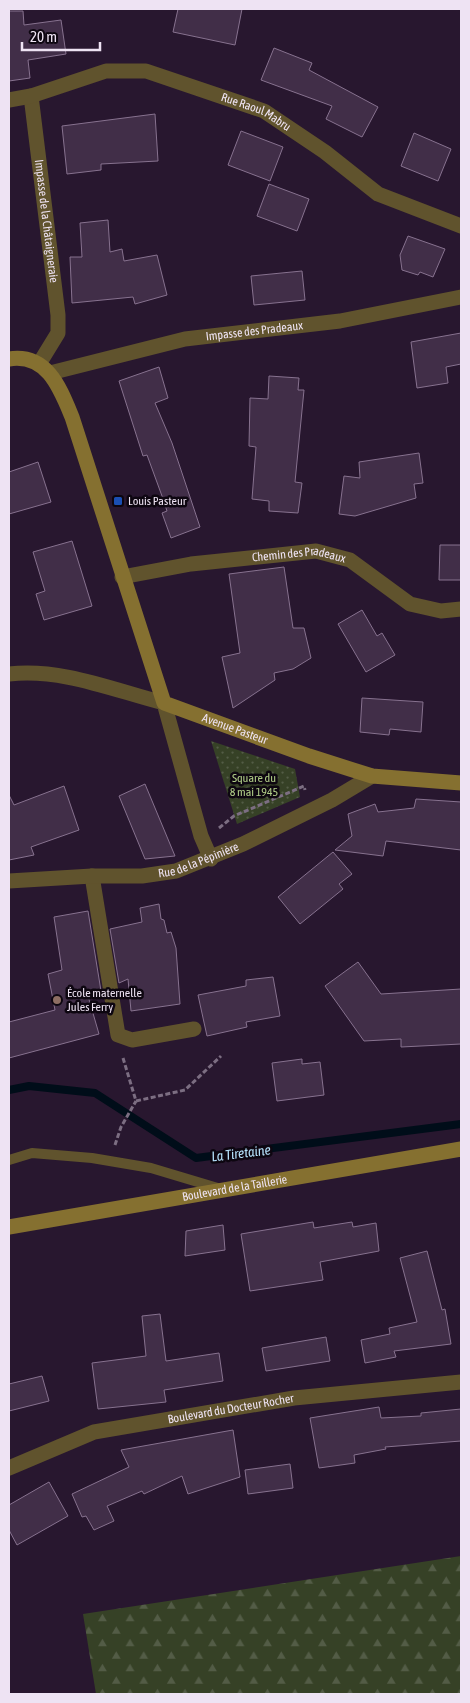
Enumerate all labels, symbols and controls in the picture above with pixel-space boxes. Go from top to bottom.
scale bar [22,20,100,52]
text: 20 m [30,28,57,45]
street label: Rue Raoul Mabru [219,90,294,134]
street label: Impasse de la Châtaigneraie [32,159,61,283]
street label: Impasse des Pradeaux [205,318,304,344]
place label: Louis Pasteur [128,494,187,508]
marker: Louis Pasteur [112,495,124,507]
street label: Chemin des Pradeaux [251,544,347,566]
street label: Avenue Pasteur [200,711,270,747]
park label: Square du 8 mai 1945 [230,771,278,799]
street label: Rue de la Pépinière [157,839,241,881]
place label: École maternelle Jules Ferry [67,986,142,1014]
marker: École maternelle Jules Ferry [51,994,63,1006]
water label: La Tiretaine [210,1141,272,1165]
street label: Boulevard de la Taillerie [181,1172,288,1204]
street label: Boulevard du Docteur Rocher [167,1391,295,1426]

